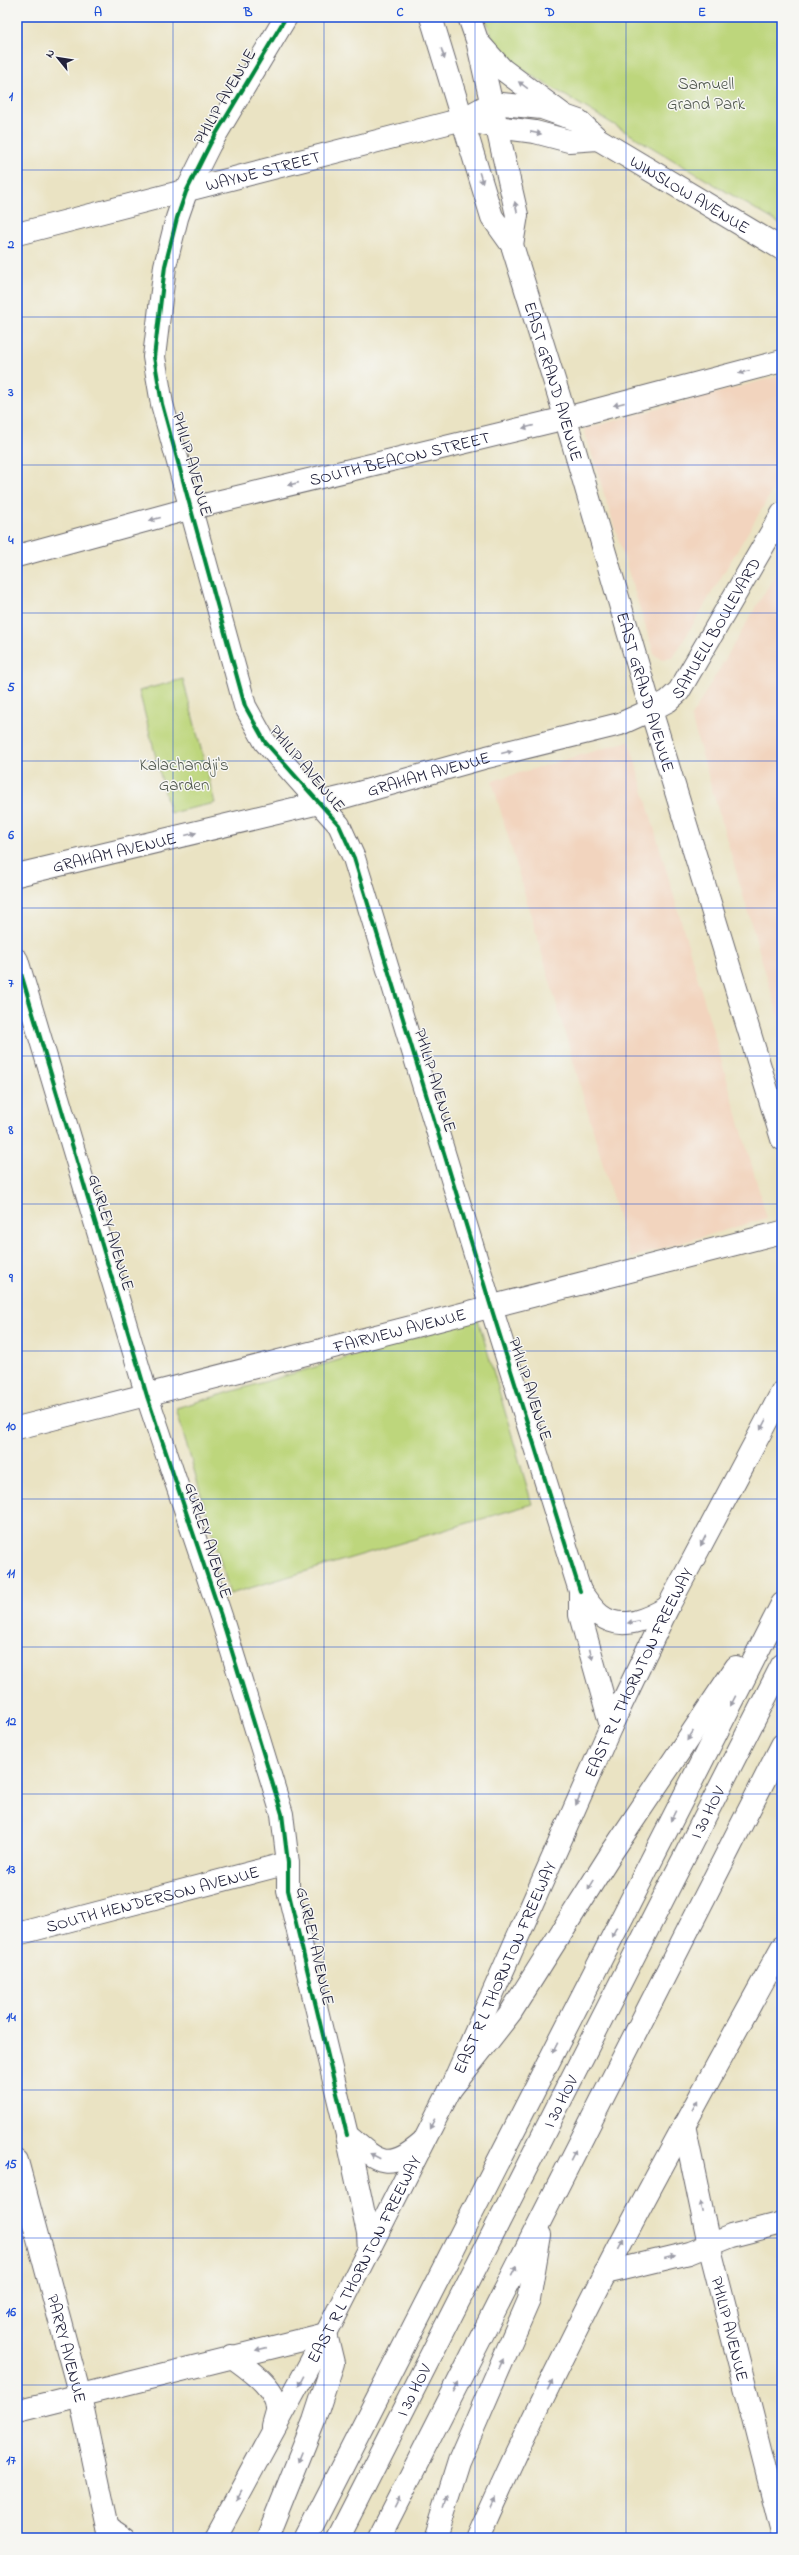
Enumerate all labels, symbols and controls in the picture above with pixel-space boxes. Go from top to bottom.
text: A [94,3,102,22]
text: B [243,3,253,22]
text: C [396,3,404,22]
text: D [544,3,555,22]
text: E [698,3,706,22]
north arrow [38,38,78,78]
street label: PHILIP AVENUE [188,44,263,149]
text: N [41,46,59,61]
one-way arrow [440,49,446,61]
park label: Samuell Grand Park [667,72,746,117]
one-way arrow [517,81,528,89]
text: 1 [9,87,14,106]
one-way arrow [530,130,542,136]
street label: WAYNE STREET [203,145,324,199]
street label: WINSLOW AVENUE [625,150,754,241]
one-way arrow [478,173,484,185]
one-way arrow [512,201,518,213]
text: 2 [7,235,15,254]
street label: EAST GRAND AVENUE [516,299,588,464]
one-way arrow [738,369,751,375]
text: 3 [7,383,14,402]
one-way arrow [612,401,624,407]
street label: PHILIP AVENUE [165,409,218,519]
one-way arrow [522,425,534,431]
street label: SOUTH BEACON STREET [307,426,493,493]
one-way arrow [287,481,299,487]
one-way arrow [149,516,161,522]
text: 4 [7,531,14,550]
street label: SAMUELL BOULEVARD [666,553,768,706]
street label: EAST GRAND AVENUE [609,609,680,775]
text: 5 [7,678,15,697]
street label: PHILIP AVENUE [263,720,351,818]
street label: GRAHAM AVENUE [365,746,493,804]
one-way arrow [501,749,513,755]
park label: Kalachandji's Garden [139,753,229,798]
text: 6 [7,826,14,845]
street label: GRAHAM AVENUE [50,826,179,880]
one-way arrow [185,830,197,836]
text: 7 [8,974,14,993]
street label: PHILIP AVENUE [407,1025,462,1135]
text: 8 [8,1121,14,1140]
street label: GURLEY AVENUE [81,1171,140,1294]
text: 9 [8,1269,14,1288]
street label: FAIRVIEW AVENUE [330,1302,469,1361]
street label: PHILIP AVENUE [501,1335,558,1444]
text: 10 [6,1417,16,1436]
one-way arrow [759,1420,766,1431]
street label: GURLEY AVENUE [177,1479,238,1602]
one-way arrow [700,1535,706,1547]
text: 11 [7,1564,16,1583]
street label: EAST R L THORNTON FREEWAY [579,1564,701,1782]
one-way arrow [627,1619,639,1625]
one-way arrow [588,1648,594,1660]
one-way arrow [729,1695,736,1706]
text: 12 [6,1712,17,1731]
one-way arrow [686,1731,694,1741]
street label: I 30 HOV [685,1782,733,1844]
one-way arrow [575,1795,581,1807]
one-way arrow [670,1811,677,1822]
street label: EAST R L THORNTON FREEWAY [448,1858,564,2078]
text: 13 [6,1860,16,1879]
street label: SOUTH HENDERSON AVENUE [43,1860,262,1940]
one-way arrow [587,1880,595,1890]
street label: GURLEY AVENUE [289,1885,340,2008]
one-way arrow [611,1927,618,1938]
text: 14 [6,2008,16,2027]
one-way arrow [552,2042,559,2054]
street label: I 30 HOV [538,2070,586,2133]
one-way arrow [692,2099,698,2110]
one-way arrow [429,2118,435,2130]
one-way arrow [570,2150,576,2161]
street label: EAST R L THORNTON FREEWAY [301,2152,429,2368]
one-way arrow [369,2153,381,2159]
text: 15 [5,2155,17,2174]
one-way arrow [698,2200,704,2213]
one-way arrow [617,2238,624,2250]
one-way arrow [664,2254,677,2260]
one-way arrow [511,2266,518,2277]
street label: PHILIP AVENUE [703,2274,754,2384]
street label: PARRY AVENUE [39,2292,92,2405]
text: 16 [6,2303,16,2322]
one-way arrow [255,2347,267,2353]
one-way arrow [498,2358,504,2369]
street label: I 30 HOV [391,2359,439,2421]
one-way arrow [298,2375,304,2386]
one-way arrow [547,2380,553,2391]
one-way arrow [452,2382,459,2393]
text: 17 [6,2451,16,2470]
one-way arrow [296,2451,302,2463]
one-way arrow [236,2489,243,2501]
one-way arrow [443,2494,449,2506]
one-way arrow [491,2496,497,2508]
one-way arrow [394,2497,400,2509]

